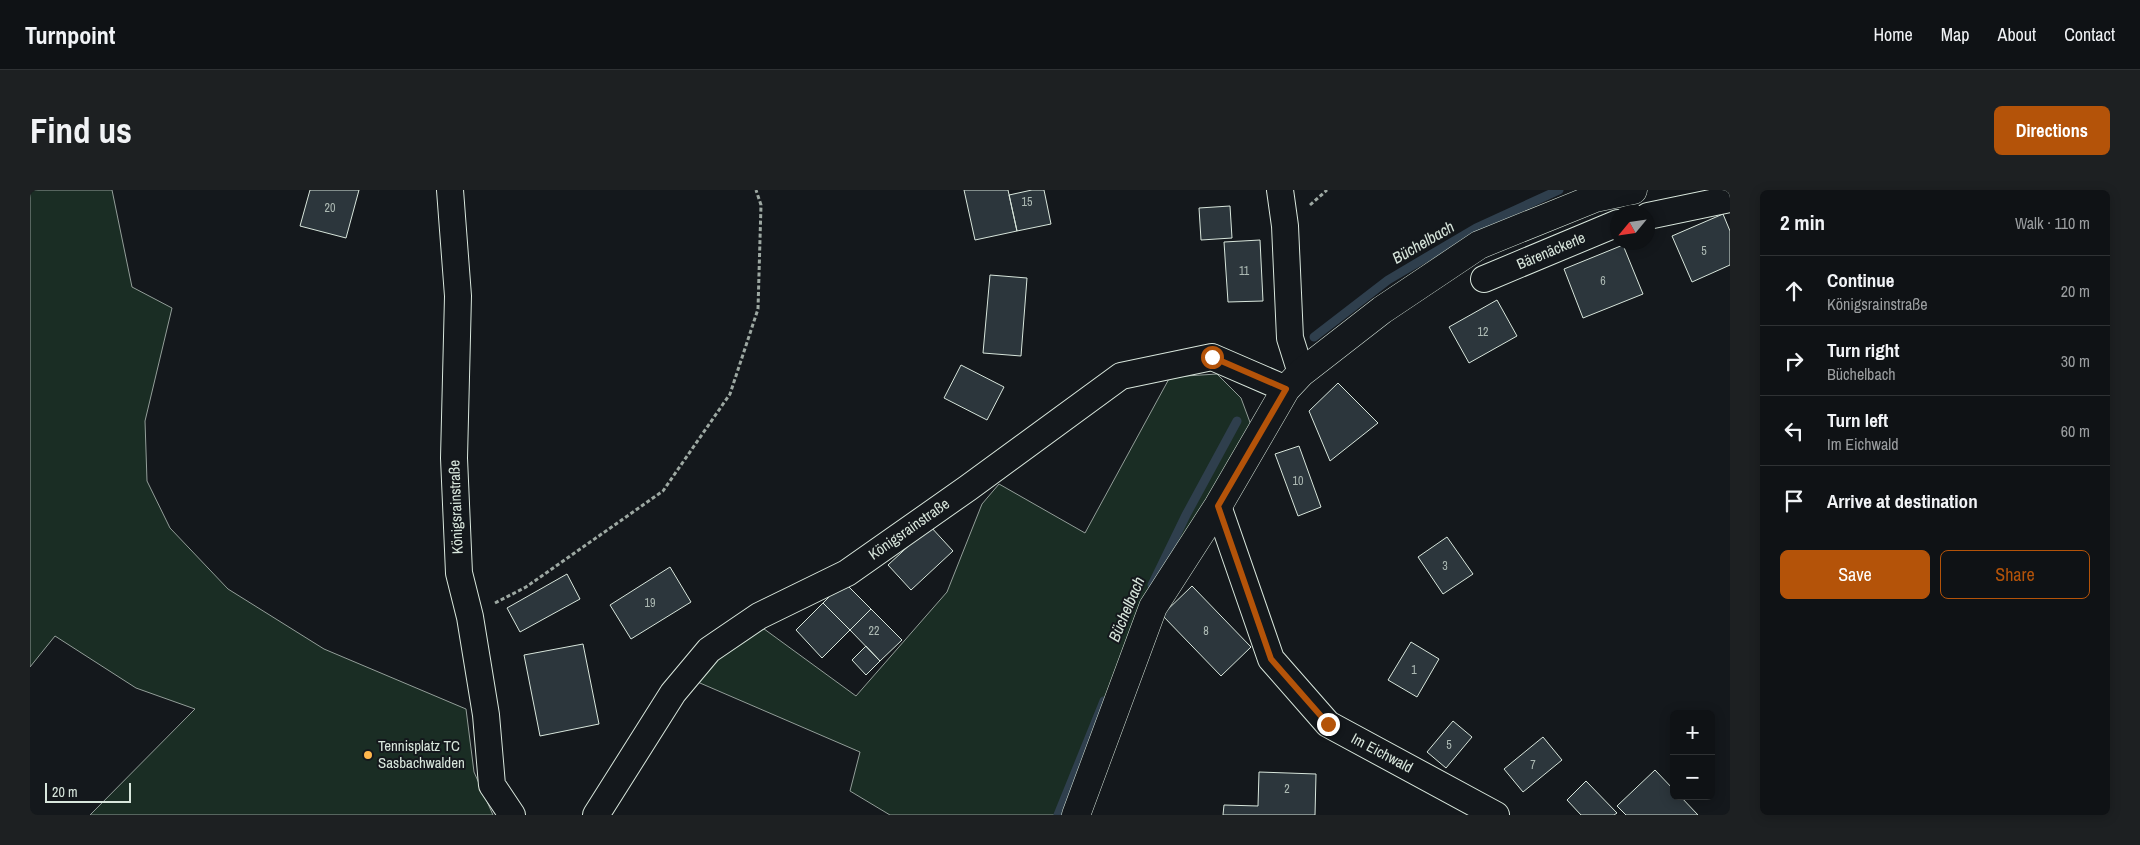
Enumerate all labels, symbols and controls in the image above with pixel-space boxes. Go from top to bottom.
text: Turnpoint [25,19,115,51]
text: Home [1873,22,1913,47]
text: Map [1941,22,1970,47]
text: About [1998,22,2036,47]
text: Contact [2064,22,2115,47]
button: Directions [1994,106,2110,155]
text: Find us [30,107,132,154]
house number: 15 [1022,194,1033,210]
house number: 20 [325,200,335,216]
north arrow [1610,205,1655,250]
text: 2 min [1780,208,1825,237]
text: Walk · 110 m [2015,212,2090,234]
water label: Büchelbach [1388,215,1458,269]
street label: Bärenäckerle [1513,227,1588,274]
house number: 5 [1701,243,1707,259]
house number: 11 [1239,263,1250,279]
text: Continue [1827,267,1895,293]
house number: 6 [1600,273,1606,289]
icon: ahead [1780,277,1808,305]
text: 20 m [2061,280,2090,302]
text: Königsrainstraße [1827,293,1928,315]
house number: 12 [1478,324,1488,340]
text: Turn right [1827,337,1899,363]
route start [1201,346,1224,369]
icon: right [1780,347,1808,375]
text: 30 m [2061,350,2090,372]
text: Büchelbach [1827,363,1896,385]
text: Turn left [1827,407,1888,433]
icon: left [1780,417,1808,445]
text: 60 m [2061,420,2090,442]
text: Im Eichwald [1827,433,1898,455]
street label: Königsrainstraße [443,459,468,555]
house number: 10 [1293,473,1303,489]
icon: arrive [1780,487,1808,515]
text: Arrive at destination [1827,488,1978,514]
street label: Königsrainstraße [864,493,954,564]
button: Save [1780,550,1930,599]
button: Share [1940,550,2090,599]
house number: 3 [1442,558,1448,574]
water label: Büchelbach [1102,573,1150,645]
house number: 19 [645,595,655,611]
house number: 22 [869,623,879,639]
house number: 8 [1203,623,1209,639]
house number: 1 [1411,662,1417,678]
map controls [1670,710,1715,800]
button: + [1670,710,1715,755]
route end [1317,713,1340,736]
street label: Im Eichwald [1348,728,1417,778]
place label: Tennisplatz TC Sasbachwalden [378,735,465,773]
house number: 5 [1446,737,1452,753]
marker: Tennisplatz TC Sasbachwalden [362,749,374,761]
button: − [1670,755,1715,800]
house number: 7 [1530,757,1536,773]
scale bar [45,780,131,803]
house number: 2 [1284,781,1290,797]
text: 20 m [52,783,78,801]

